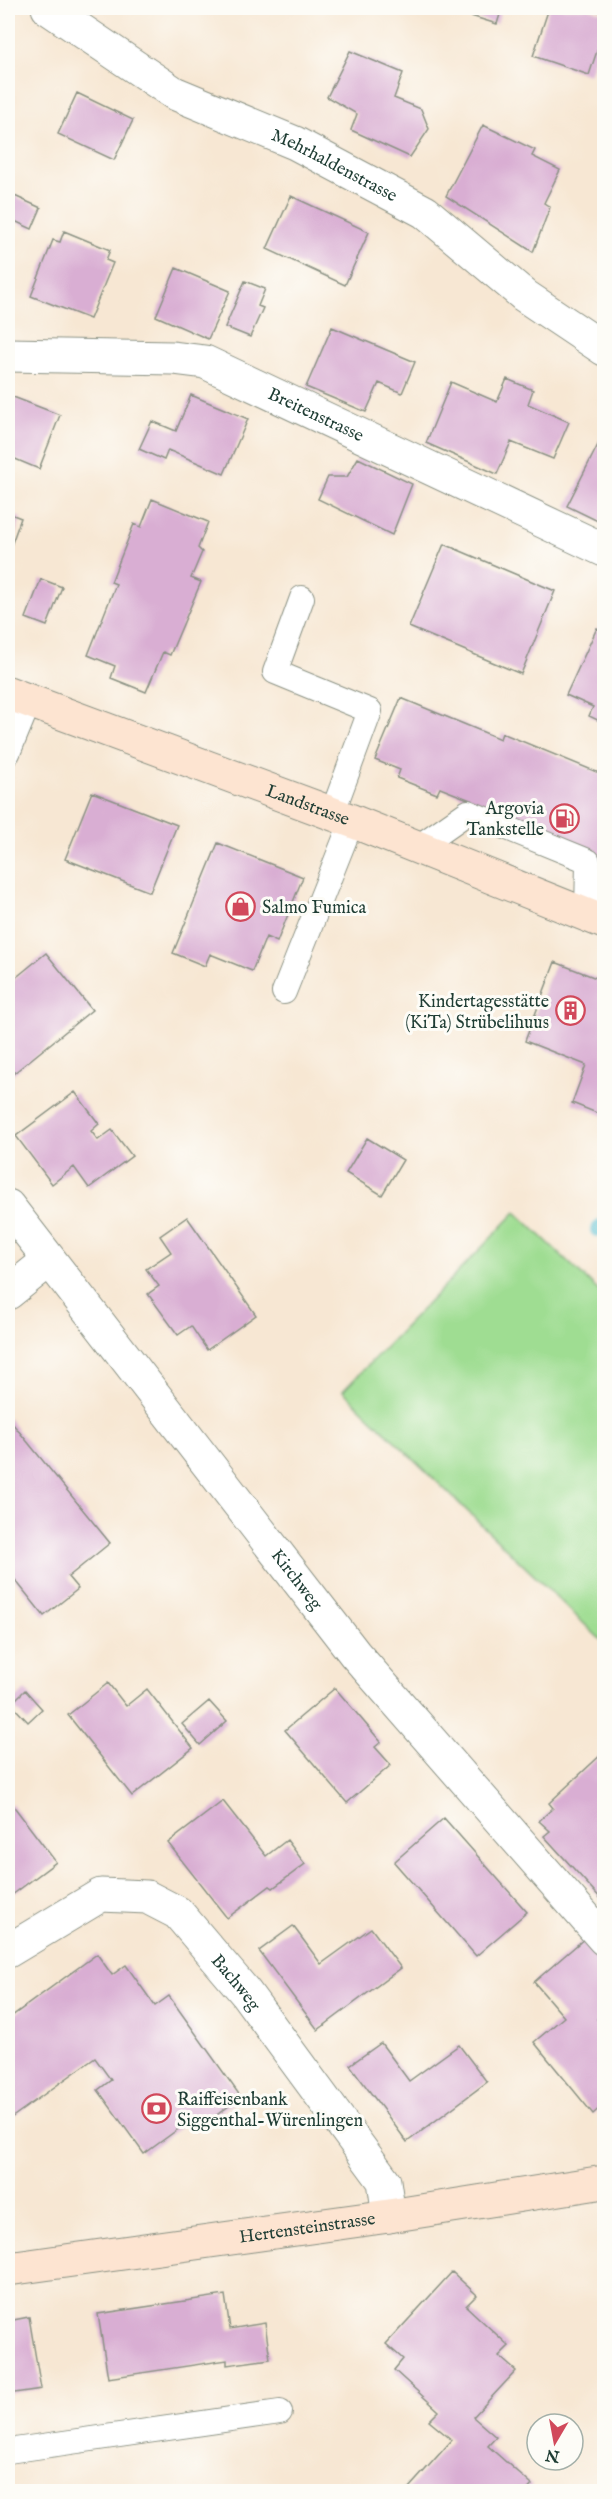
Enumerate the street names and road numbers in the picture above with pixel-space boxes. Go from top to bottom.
street label: Mehrhaldenstrasse [268,124,401,208]
street label: Breitenstrasse [264,383,367,448]
street label: Landstrasse [262,780,352,832]
street label: Kirchweg [265,1545,327,1615]
street label: Bachweg [205,1950,265,2016]
street label: Hertensteinstrasse [238,2208,377,2250]

